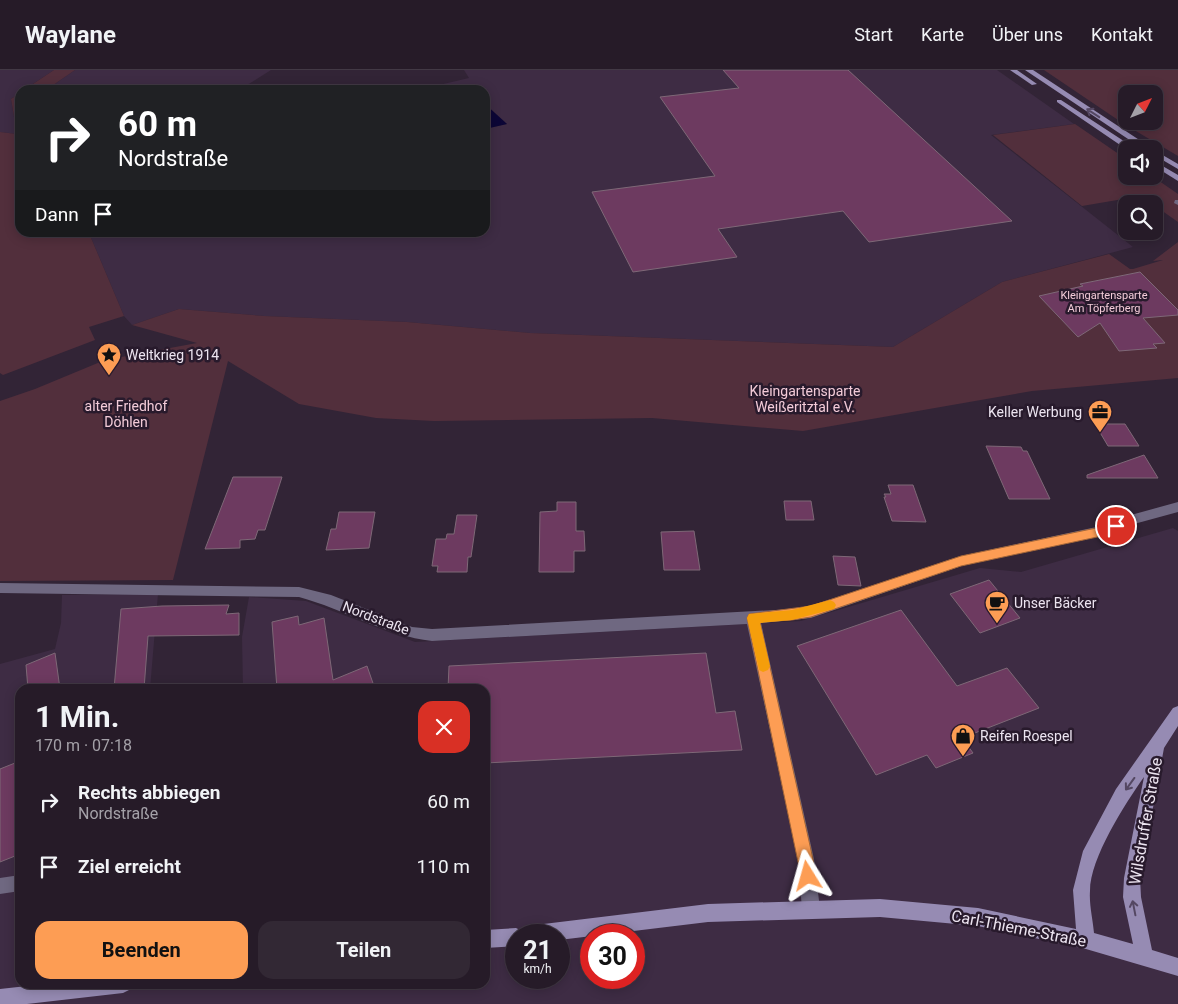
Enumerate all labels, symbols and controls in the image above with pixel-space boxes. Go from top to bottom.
text: Waylane [25,21,116,49]
text: Start [854,24,893,45]
text: Karte [921,24,964,45]
text: Über uns [992,24,1063,45]
text: Kontakt [1091,24,1153,45]
north arrow [1118,85,1162,130]
map controls [1118,85,1163,240]
text: 60 m [118,104,197,145]
icon: right [35,105,100,170]
one-way arrow [1087,108,1101,118]
button: sound [1118,140,1163,185]
text: Nordstraße [118,146,228,171]
button: search [1118,195,1163,240]
icon: arrive [89,200,117,228]
text: Dann [35,203,79,226]
park label: Kleingartensparte Am Töpferberg [1060,289,1148,315]
place icon: Weltkrieg 1914 [96,342,122,376]
place label: Weltkrieg 1914 [126,347,219,363]
park label: Kleingartensparte Weißeritztal e.V. [750,383,860,415]
park label: alter Friedhof Döhlen [85,398,168,430]
office icon: Keller Werbung [1087,399,1113,433]
place label: Keller Werbung [988,404,1082,420]
pin [1095,505,1137,547]
icon: arrive [1102,512,1130,540]
cafe icon: Unser Bäcker [984,590,1010,624]
place label: Unser Bäcker [1014,595,1097,611]
street label: Nordstraße [340,598,412,638]
text: 1 Min. [35,699,119,734]
button: close [418,701,470,753]
shop icon: Reifen Roespel [950,723,976,757]
place label: Reifen Roespel [980,728,1073,744]
text: 170 m · 07:18 [35,736,132,755]
street label: Wilsdruffer Straße [1125,756,1166,886]
one-way arrow [1125,777,1135,791]
text: Rechts abbiegen [78,781,220,804]
icon: right [35,788,63,816]
text: 60 m [427,790,470,813]
text: Nordstraße [78,804,158,823]
position arrow [781,849,833,901]
icon: arrive [35,853,63,881]
text: Ziel erreicht [78,855,181,878]
text: 110 m [417,855,470,878]
one-way arrow [1129,900,1138,916]
street label: Carl-Thieme-Straße [950,906,1088,951]
button: Beenden [35,921,248,979]
button: Teilen [258,921,470,979]
speed limit sign: 30 [580,924,645,989]
text: 21 [523,936,552,965]
text: km/h [523,962,552,976]

